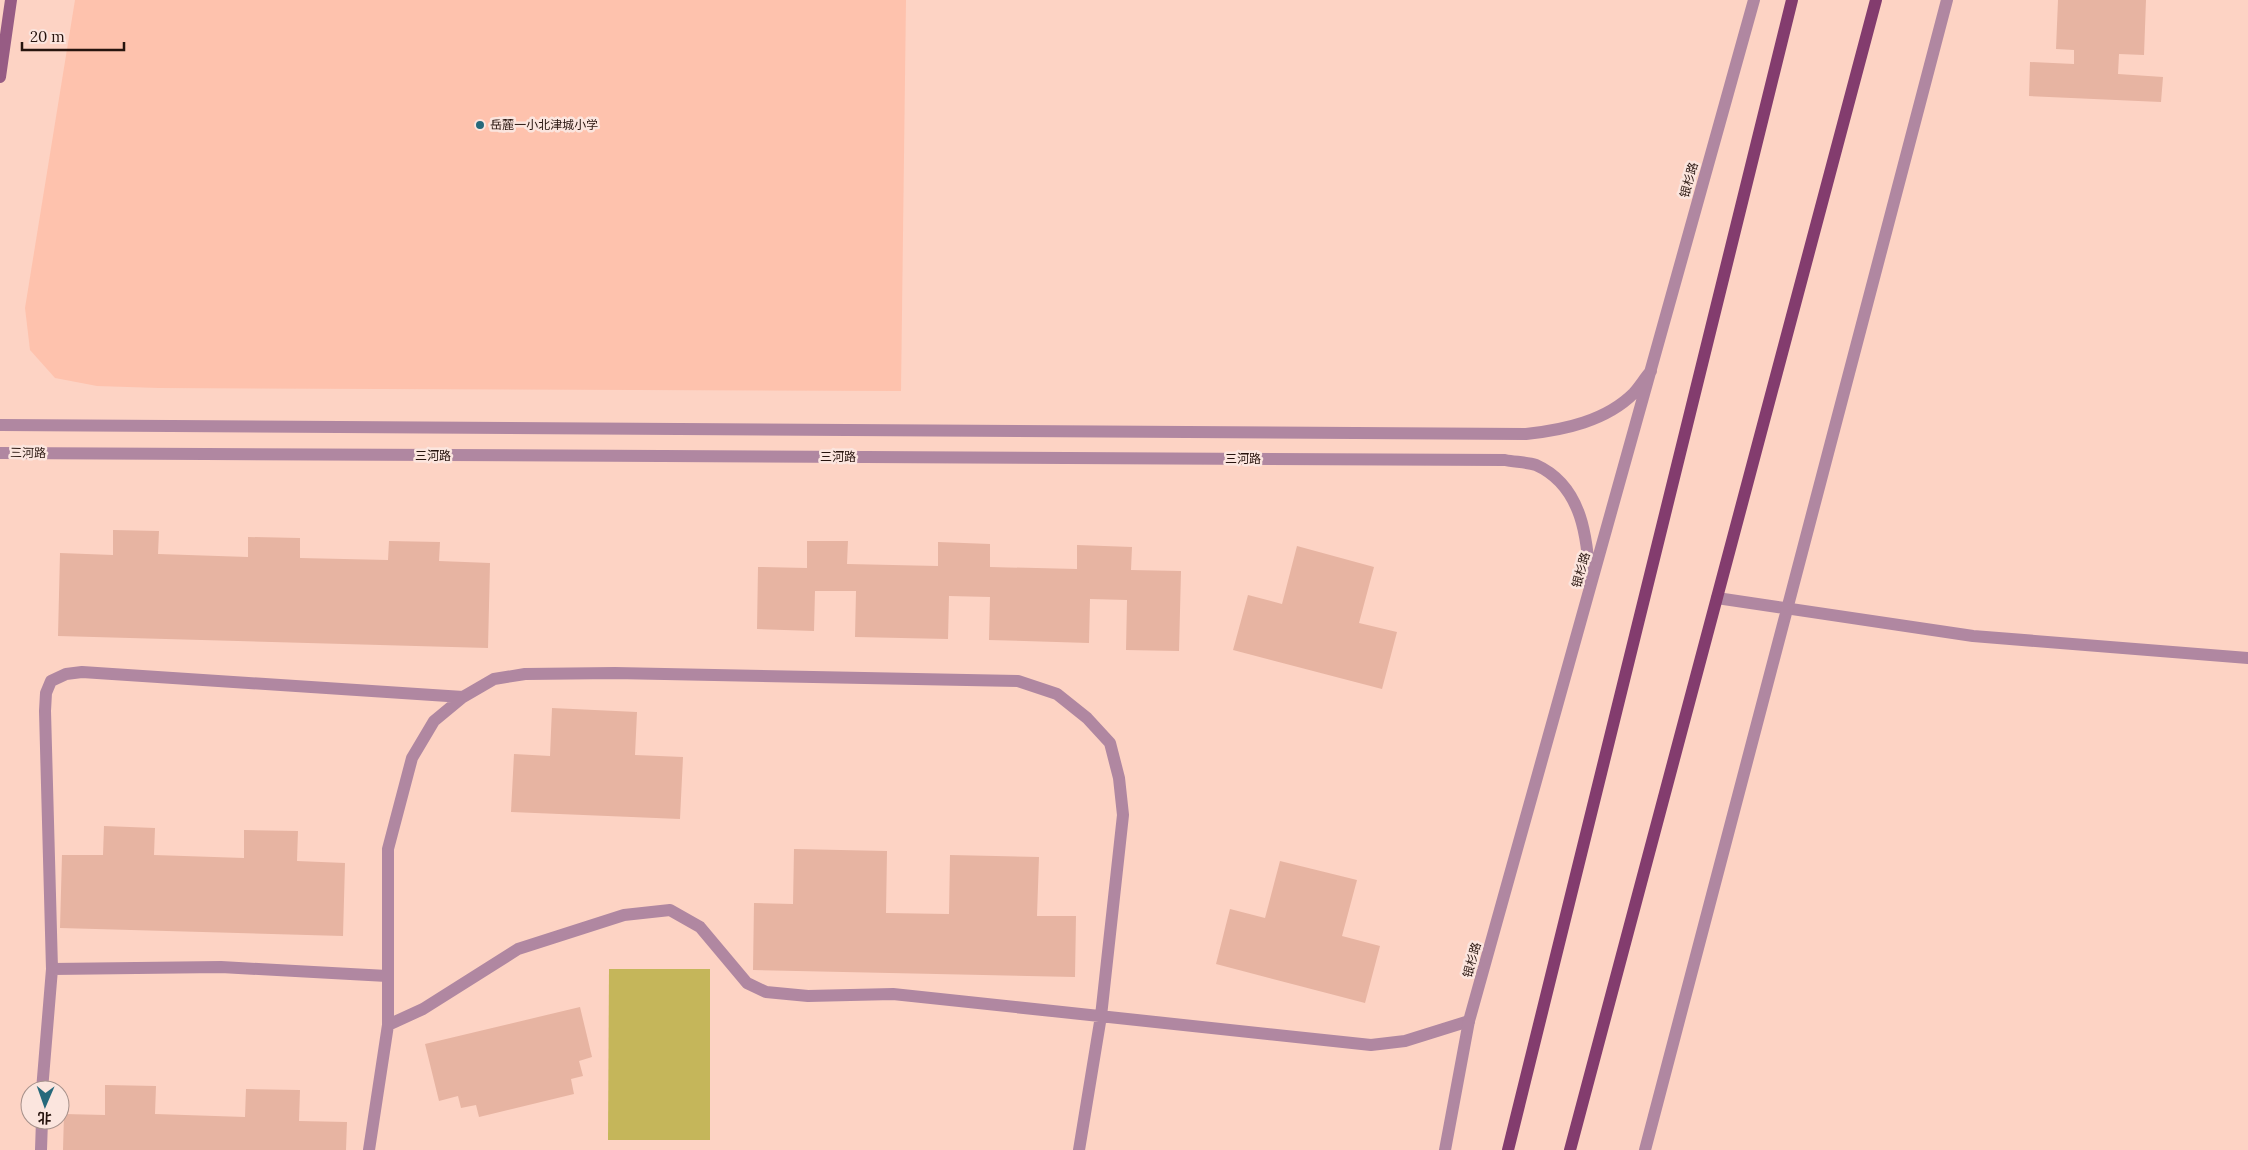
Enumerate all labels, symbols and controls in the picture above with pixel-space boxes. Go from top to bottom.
scale bar [22,20,125,52]
text: 20 m [30,27,65,46]
place label: 岳麓一小北津城小学 [490,117,598,132]
marker: 岳麓一小北津城小学 [474,119,486,131]
street label: 银杉路 [1676,160,1701,199]
street label: 三河路 [10,445,46,460]
street label: 三河路 [415,448,451,463]
street label: 三河路 [820,449,856,464]
street label: 三河路 [1225,451,1261,466]
street label: 银杉路 [1568,550,1593,589]
street label: 银杉路 [1459,940,1484,979]
north arrow [20,1080,70,1130]
text: 北 [37,1109,52,1127]

